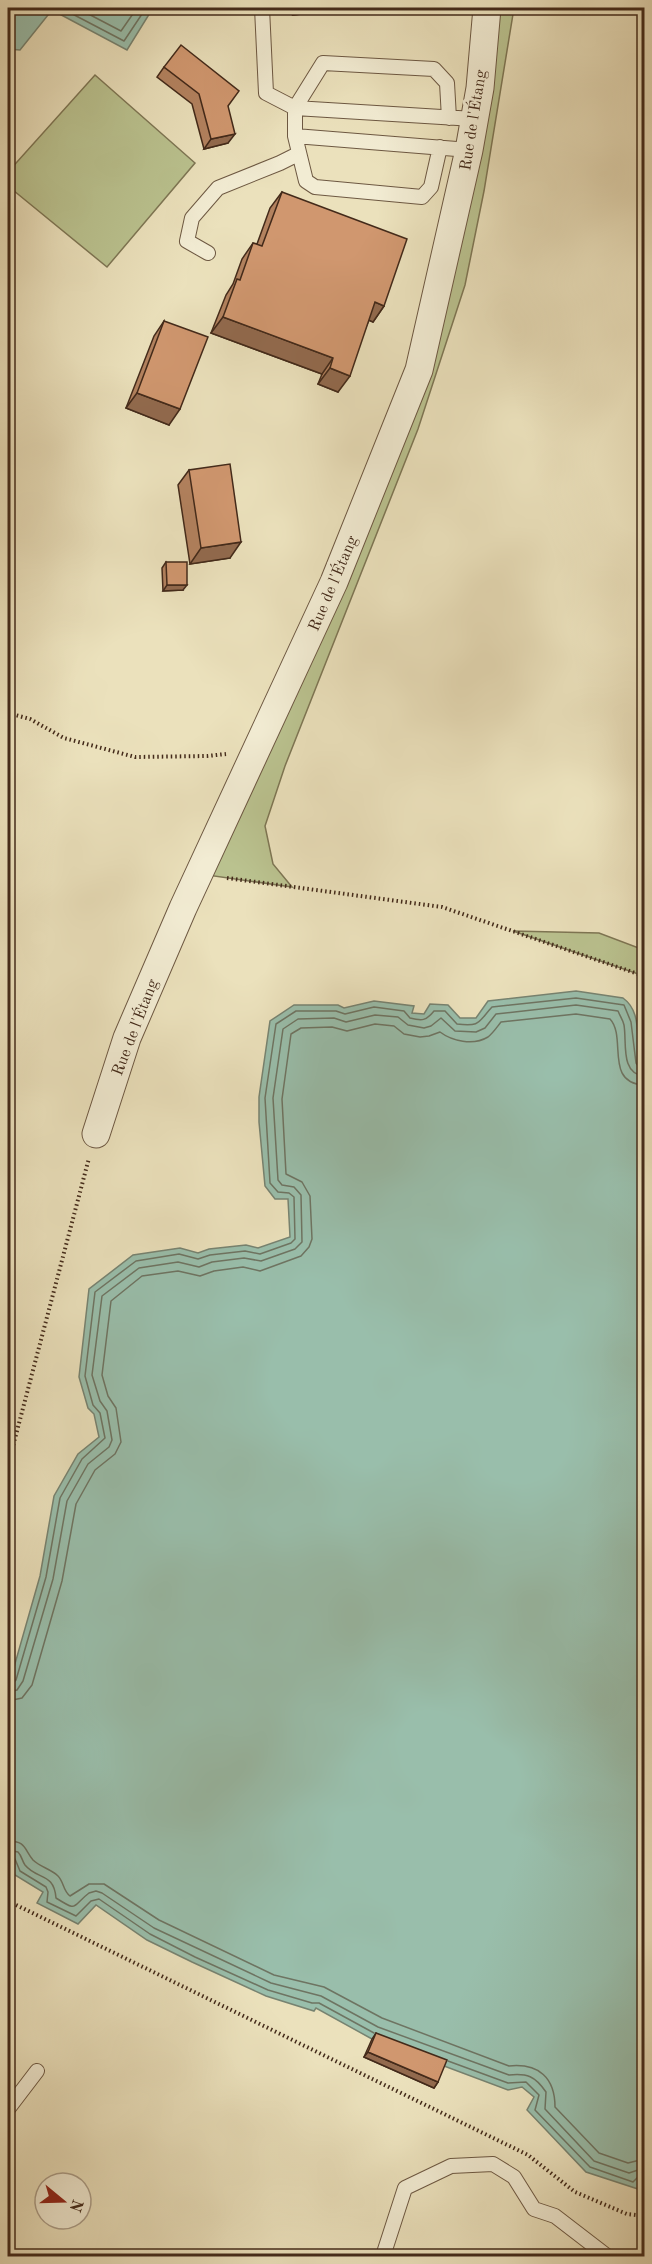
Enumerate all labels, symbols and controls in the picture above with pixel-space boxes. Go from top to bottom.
street label: Rue de l'Étang [454,68,490,172]
street label: Rue de l'Étang [303,532,361,634]
street label: Rue de l'Étang [106,975,162,1078]
north arrow [33,2171,93,2231]
text: N [65,2197,85,2214]

